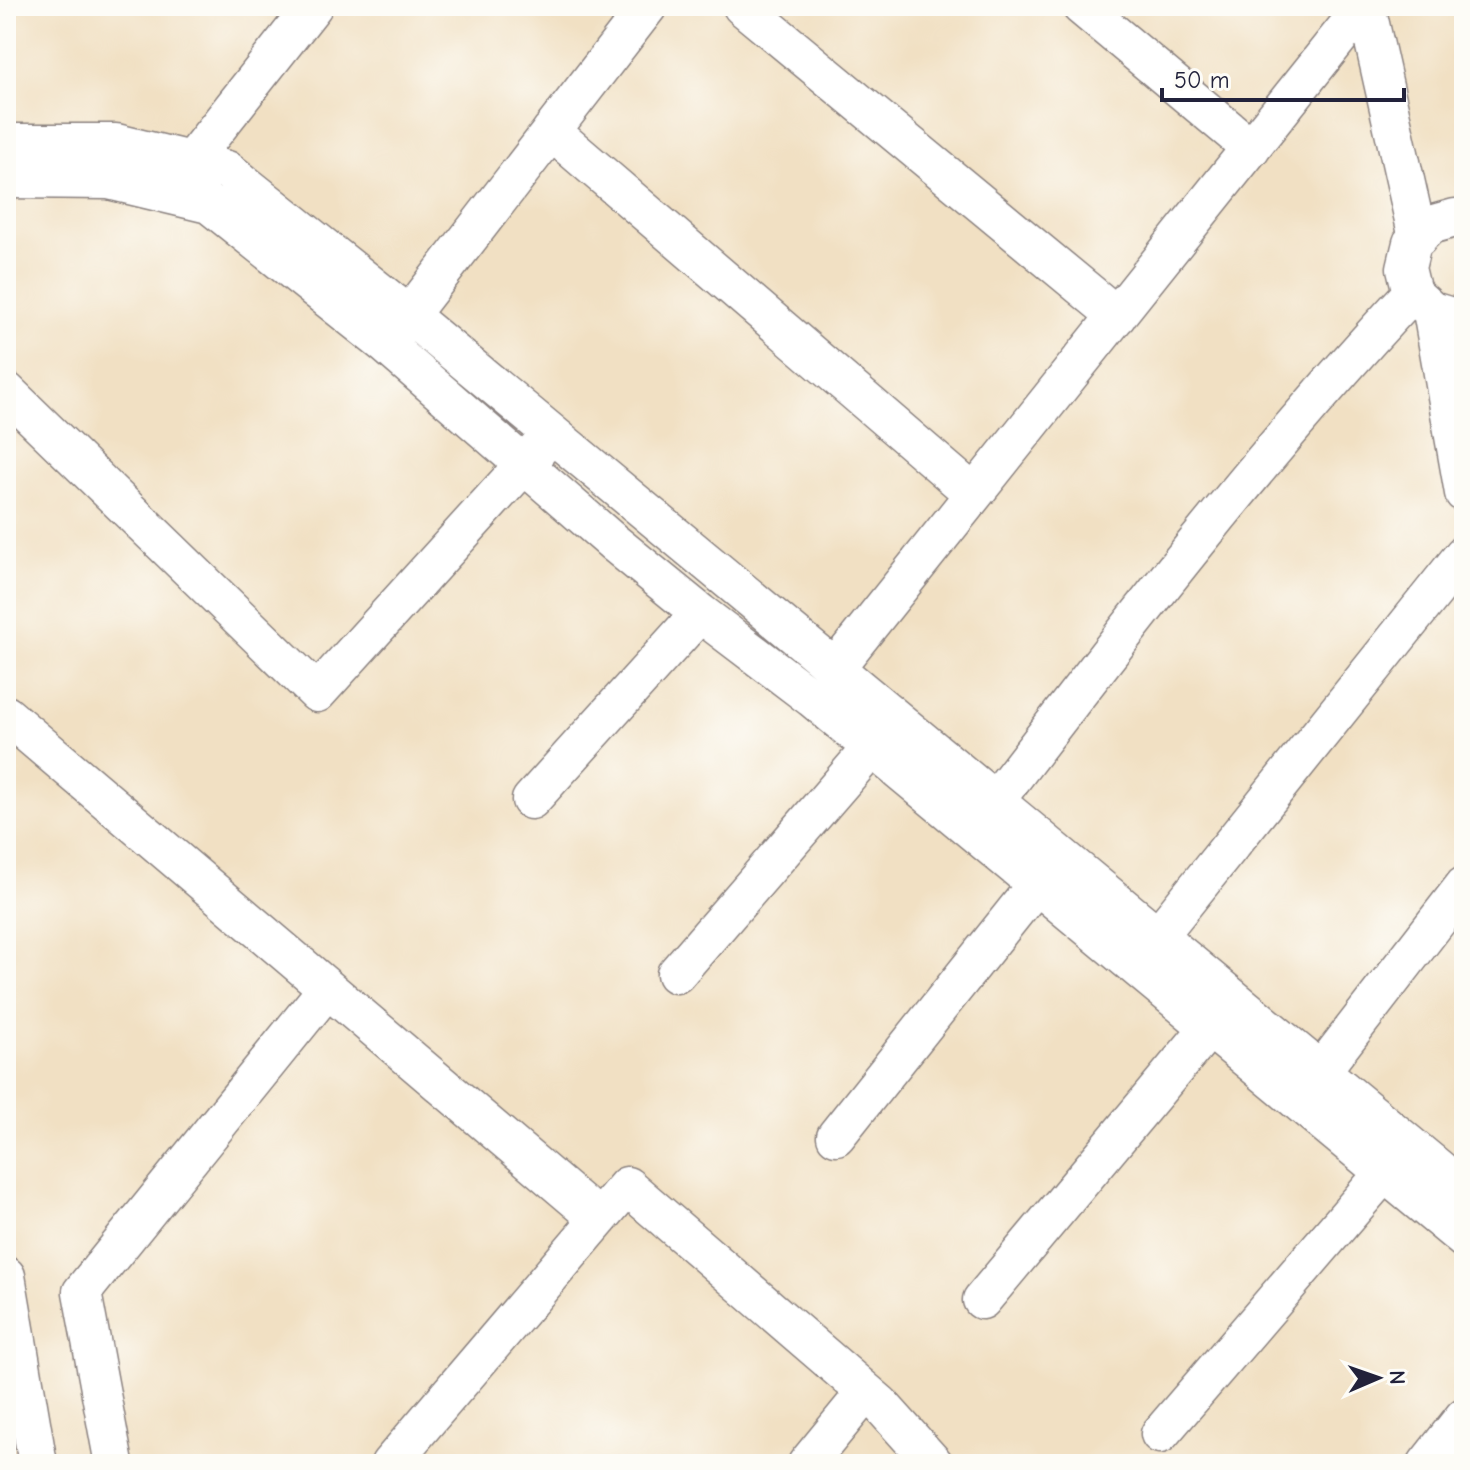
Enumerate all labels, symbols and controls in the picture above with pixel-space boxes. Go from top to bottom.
scale bar [1162,52,1404,102]
text: 50 m [1174,66,1230,94]
north arrow [1338,1338,1418,1418]
text: N [1384,1370,1410,1385]

